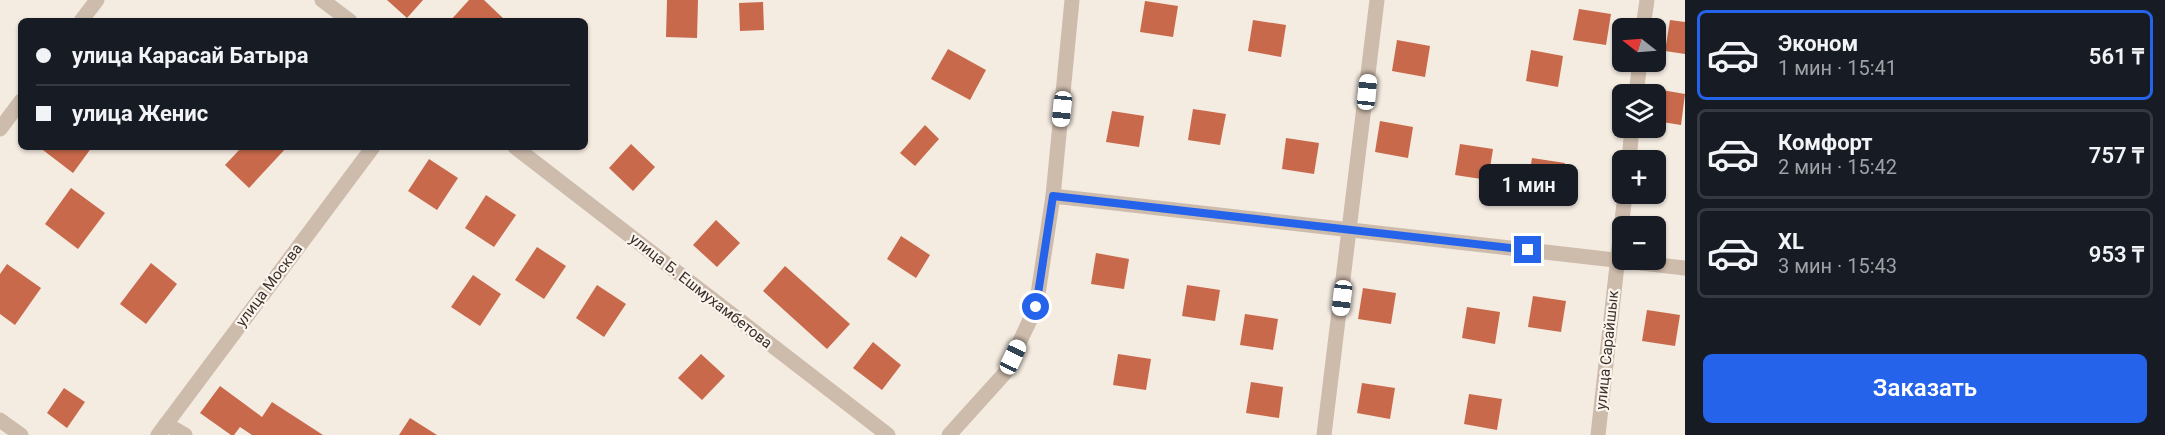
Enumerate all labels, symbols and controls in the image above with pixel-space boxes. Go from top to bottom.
north arrow [1612,18,1666,72]
map controls [1612,18,1666,270]
icon: car [1706,28,1760,82]
text: Эконом [1778,31,1858,56]
text: улица Карасай Батыра [72,43,308,68]
text: 561 ₸ [2089,44,2144,69]
text: 1 мин · 15:41 [1778,56,1897,80]
car [1356,73,1378,111]
button: layers [1612,84,1666,138]
car [1051,90,1073,128]
text: улица Женис [72,101,208,126]
icon: car [1706,127,1760,181]
text: Комфорт [1778,130,1873,155]
text: 757 ₸ [2089,143,2144,168]
button: + [1612,150,1666,204]
text: 2 мин · 15:42 [1778,155,1897,179]
callout: 1 мин [1478,163,1577,205]
text: 1 мин [1501,173,1556,197]
button: − [1612,216,1666,270]
icon: car [1706,226,1760,280]
text: XL [1778,229,1804,254]
street label: улица Б. Ешмухамбетова [626,230,776,352]
route end [1514,236,1541,263]
street label: улица Москва [232,240,306,330]
text: 953 ₸ [2089,242,2144,267]
text: 3 мин · 15:43 [1778,254,1897,278]
car [1331,279,1353,317]
street label: улица Сарайшык [1592,289,1622,411]
route start [1022,293,1049,320]
car [997,337,1029,377]
button: Заказать [1703,354,2147,423]

